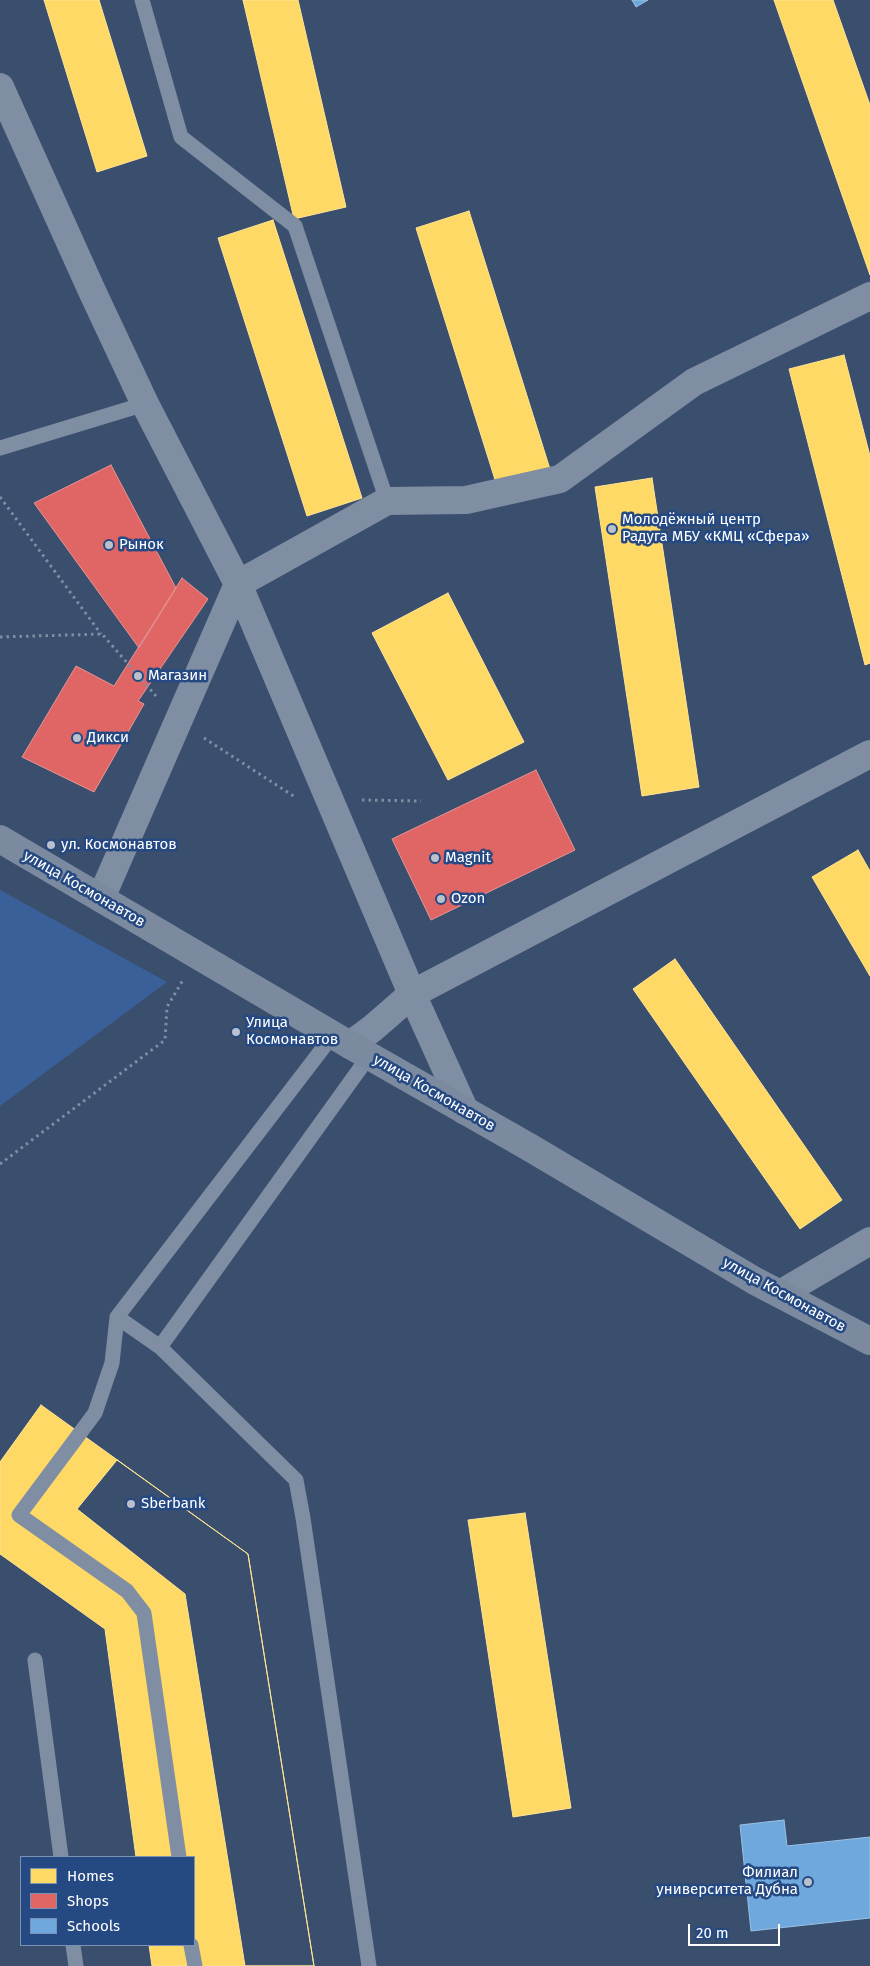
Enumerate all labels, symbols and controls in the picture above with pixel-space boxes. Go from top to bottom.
place label: Молодёжный центр Радуга МБУ «КМЦ «Сфера» [622,511,810,546]
marker: Молодёжный центр Радуга МБУ «КМЦ «Сфера» [606,523,618,535]
place label: Рынок [119,536,164,554]
marker: Рынок [103,539,115,551]
place label: Магазин [148,667,207,685]
marker: Магазин [132,670,144,682]
place label: Дикси [87,729,129,747]
marker: Дикси [71,732,83,744]
place label: ул. Космонавтов [61,836,177,854]
marker: ул. Космонавтов [45,839,57,851]
street label: улица Космонавтов [20,847,148,931]
place label: Magnit [445,849,491,867]
marker: Magnit [429,852,441,864]
place label: Ozon [451,890,485,908]
marker: Ozon [435,893,447,905]
place label: Улица Космонавтов [246,1014,338,1049]
marker: Улица Космонавтов [230,1026,242,1038]
street label: улица Космонавтов [370,1051,498,1135]
street label: улица Космонавтов [719,1254,849,1336]
place label: Sberbank [141,1495,205,1513]
marker: Sberbank [125,1498,137,1510]
legend [20,1856,195,1946]
place label: Филиал университета Дубна [656,1864,798,1899]
text: Homes [67,1867,114,1885]
marker: Филиал университета Дубна [802,1876,814,1888]
text: Shops [67,1892,109,1910]
scale bar [690,1914,782,1946]
text: Schools [67,1917,120,1935]
text: 20 m [696,1924,729,1942]

